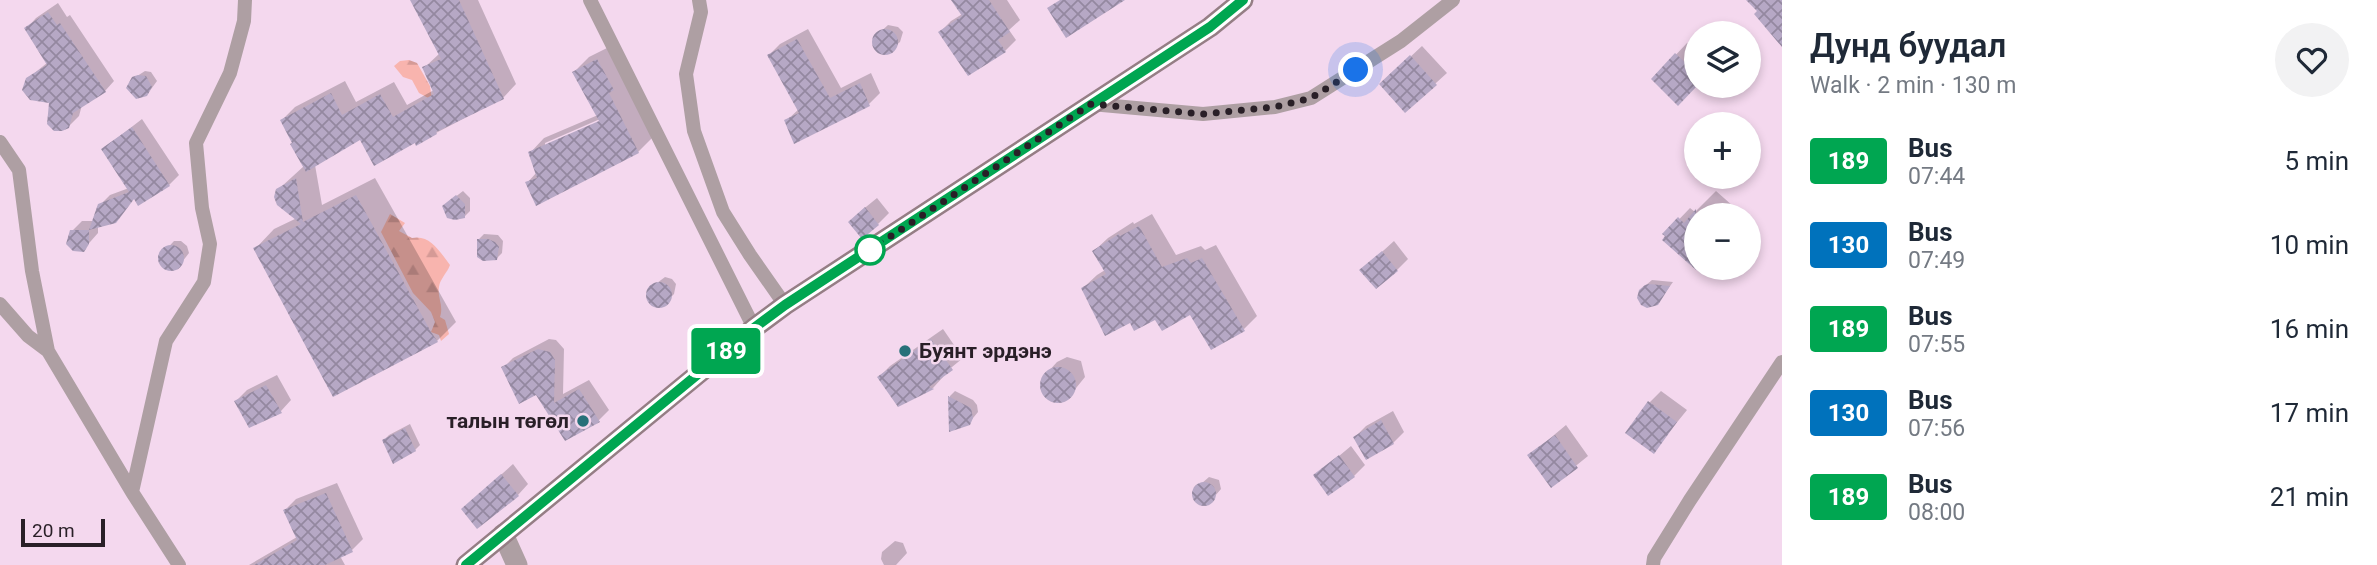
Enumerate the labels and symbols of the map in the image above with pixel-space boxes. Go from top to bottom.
your location [1338,52,1373,87]
unlabelled marker [855,235,885,265]
line badge: 189 [686,328,766,374]
place label: Буянт эрдэнэ [919,339,1052,363]
marker: Буянт эрдэнэ [897,343,913,359]
place label: талын төгөл [447,409,569,433]
marker: талын төгөл [575,413,591,429]
scale bar [21,516,105,548]

